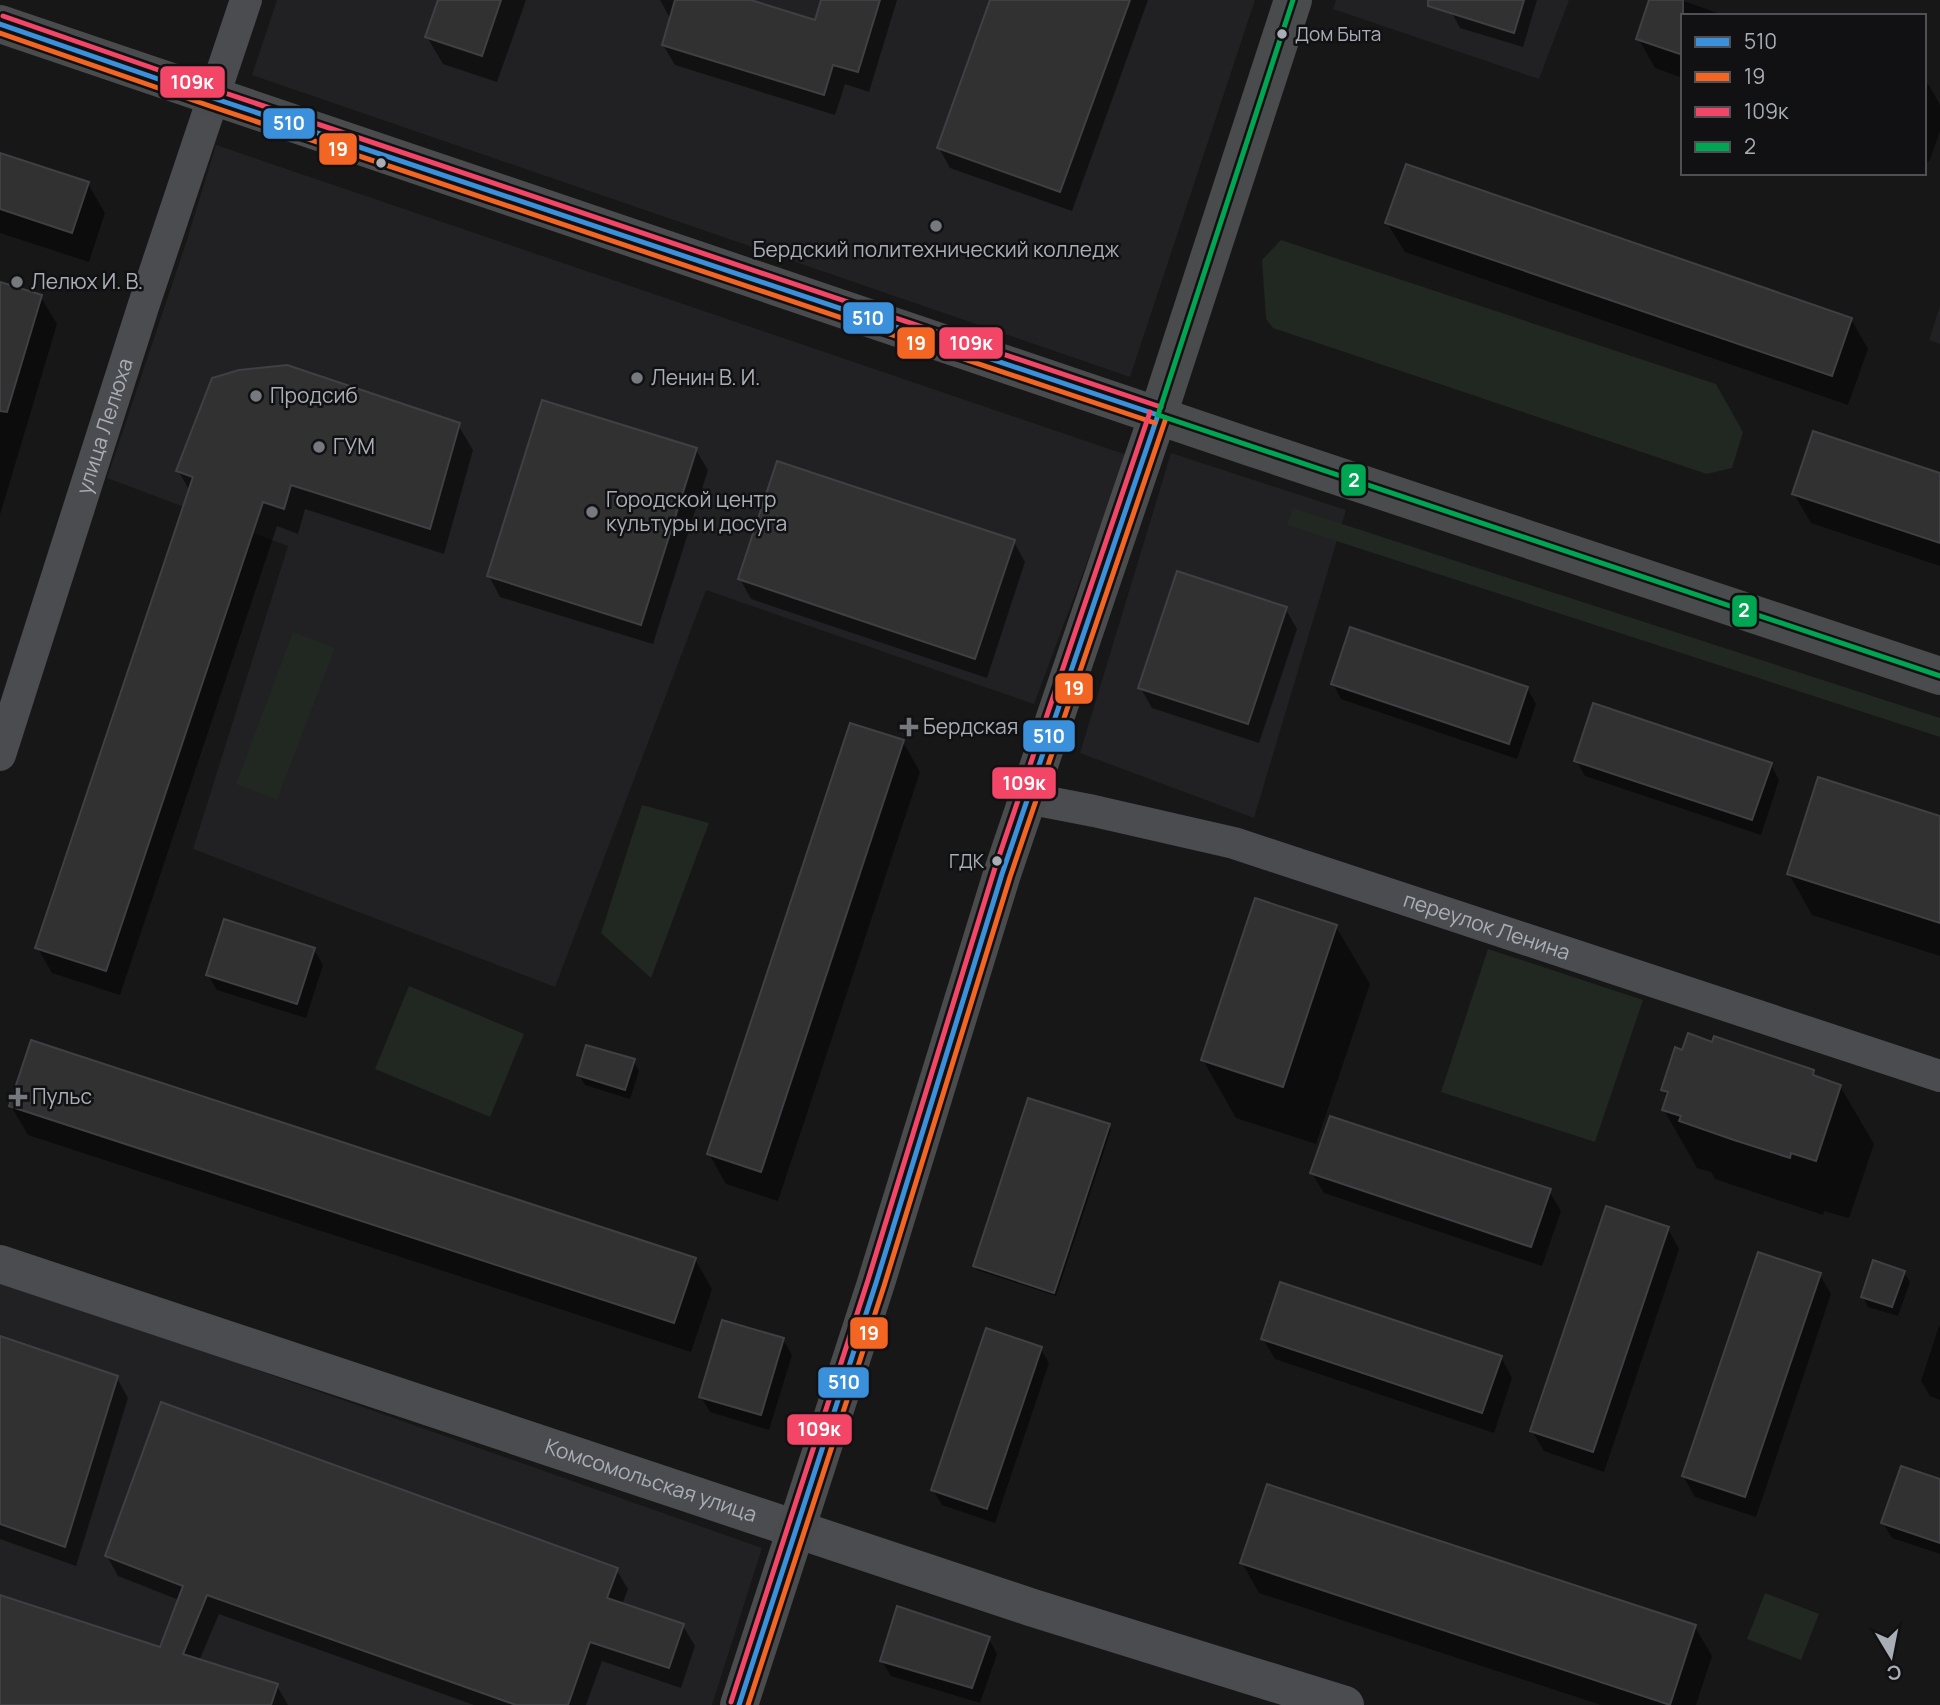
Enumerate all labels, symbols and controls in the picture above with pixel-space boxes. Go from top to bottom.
legend [1681,14,1926,175]
place label: Дом Быта [1295,21,1381,47]
marker: Дом Быта [1275,27,1289,41]
text: 510 [1744,27,1777,55]
text: 19 [1744,62,1765,90]
line badge: 109к [159,65,226,99]
text: 109к [171,69,214,95]
text: 109к [1744,97,1789,125]
line badge: 510 [262,107,316,140]
text: 510 [273,110,305,136]
line badge: 19 [318,132,358,166]
text: 2 [1744,132,1756,160]
text: 19 [328,136,348,162]
unlabelled marker [374,156,388,170]
marker: Бердский политехнический колледж [928,218,944,234]
place label: Бердский политехнический колледж [753,235,1120,263]
place label: Лелюх И. В. [31,267,143,295]
marker: Лелюх И. В. [9,274,25,290]
line badge: 510 [842,301,895,335]
text: 510 [852,305,884,331]
line badge: 19 [896,326,936,360]
line badge: 109к [938,326,1004,360]
text: 19 [906,330,926,356]
text: 109к [950,330,993,356]
street label: улица Лелюха [69,354,139,498]
place label: Ленин В. И. [651,363,760,391]
marker: Ленин В. И. [629,370,645,386]
place label: Продсиб [270,381,358,409]
marker: Продсиб [248,388,264,404]
place label: ГУМ [333,432,375,460]
marker: ГУМ [311,439,327,455]
line badge: 2 [1340,463,1367,497]
text: 2 [1348,467,1360,493]
place label: Городской центр культуры и досуга [606,485,787,537]
marker: Городской центр культуры и досуга [584,504,600,520]
line badge: 2 [1731,594,1758,628]
text: 2 [1738,597,1750,623]
line badge: 19 [1054,672,1094,705]
text: 19 [1064,675,1084,701]
place label: Бердская [923,712,1018,740]
marker: Бердская [901,719,917,735]
line badge: 510 [1022,719,1076,753]
text: 510 [1033,723,1065,749]
line badge: 109к [991,766,1057,800]
text: 109к [1003,770,1046,796]
place label: ГДК [949,848,985,874]
marker: ГДК [990,854,1004,868]
street label: переулок Ленина [1400,885,1574,966]
place label: Пульс [32,1082,92,1110]
marker: Пульс [10,1089,26,1105]
line badge: 19 [849,1316,889,1350]
text: 19 [859,1320,879,1346]
line badge: 510 [817,1366,870,1399]
text: 510 [828,1369,860,1395]
line badge: 109к [786,1413,853,1446]
text: 109к [798,1416,841,1442]
street label: Комсомольская улица [542,1432,761,1528]
north arrow [1856,1621,1926,1691]
text: С [1885,1659,1903,1687]

